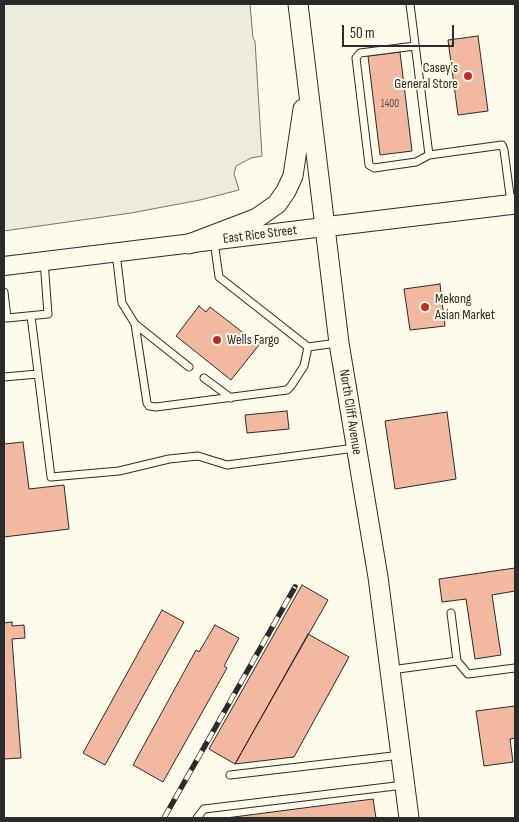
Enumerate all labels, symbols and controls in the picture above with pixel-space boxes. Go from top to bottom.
scale bar [344,15,456,47]
text: 50 m [350,24,375,43]
place label: Casey's General Store [394,60,458,92]
marker: Casey's General Store [462,70,474,82]
house number: 1400 [381,97,399,111]
street label: East Rice Street [222,222,298,248]
place label: Mekong Asian Market [435,291,495,324]
marker: Mekong Asian Market [419,301,431,313]
place label: Wells Fargo [227,332,279,348]
marker: Wells Fargo [211,334,223,346]
street label: North Cliff Avenue [335,368,365,456]

